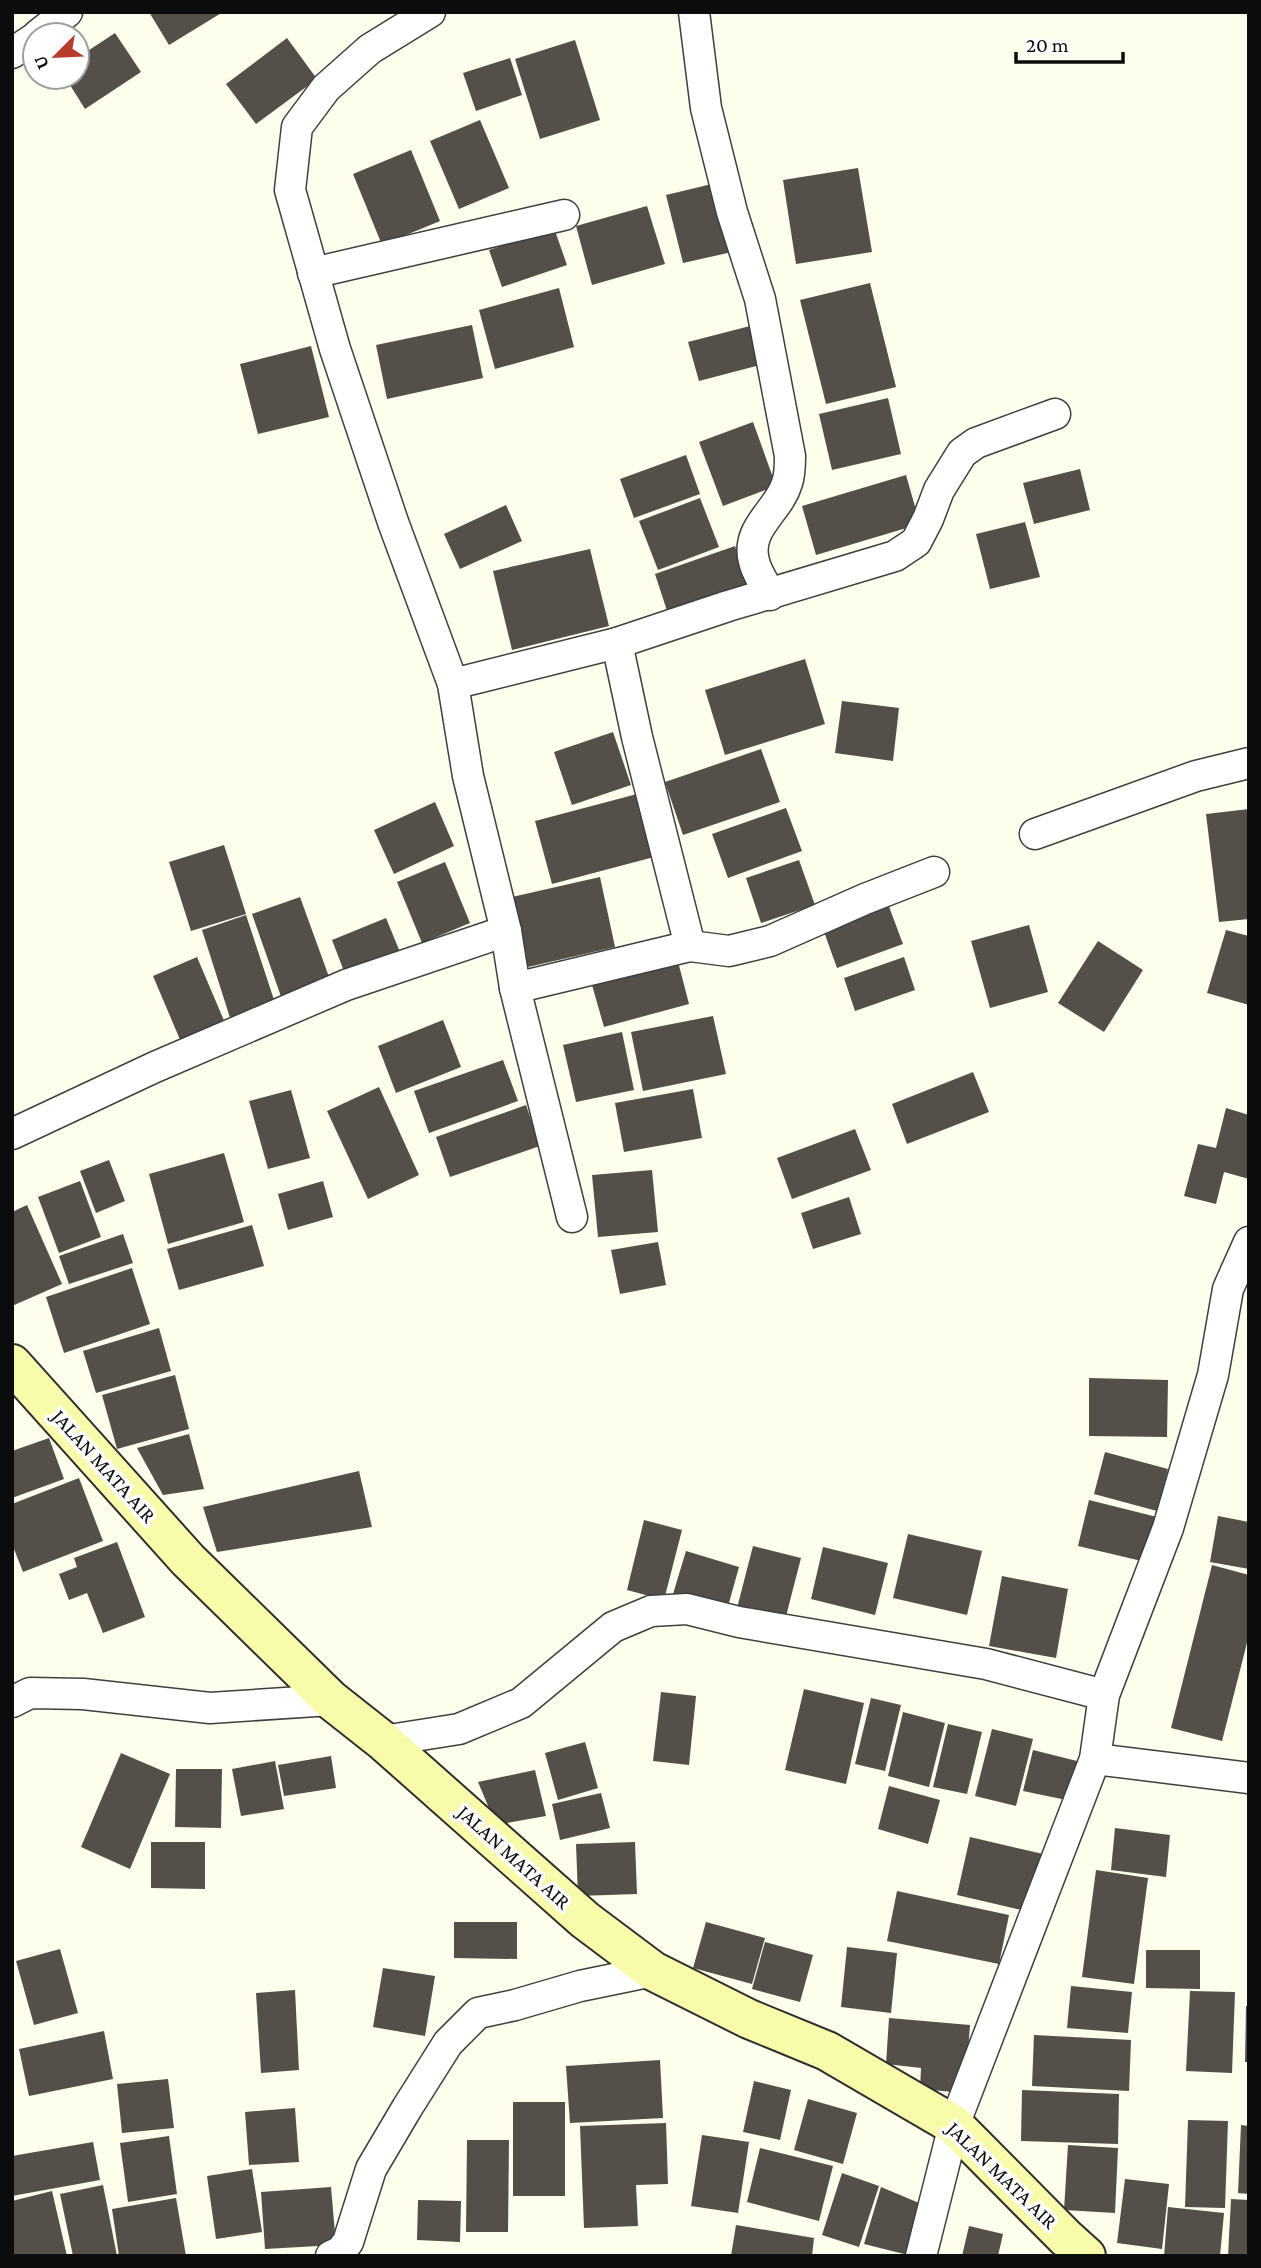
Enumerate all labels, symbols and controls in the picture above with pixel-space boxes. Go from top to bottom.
north arrow [21,21,91,91]
scale bar [1016,21,1123,65]
text: 20 m [1026,33,1069,57]
text: U [29,52,53,73]
street label: JALAN MATA AIR [46,1403,161,1528]
street label: JALAN MATA AIR [451,1799,576,1914]
street label: JALAN MATA AIR [941,2115,1062,2234]

